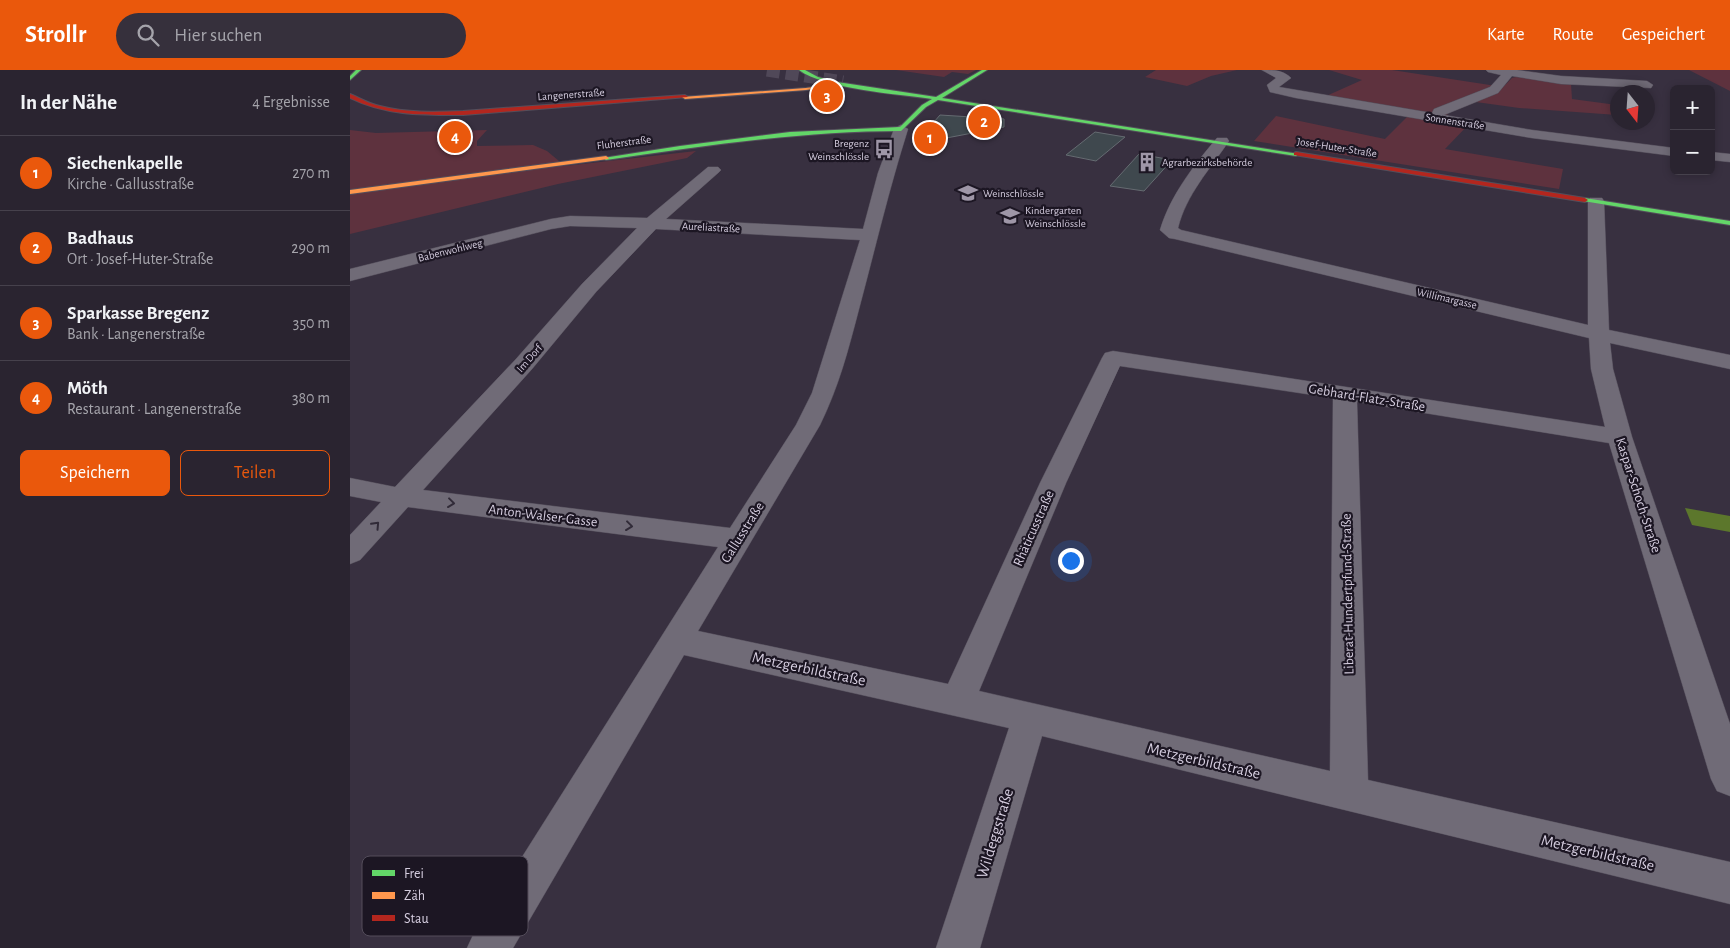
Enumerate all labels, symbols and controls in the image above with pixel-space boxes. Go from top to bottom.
search box [116,13,466,58]
icon: search [134,21,162,49]
text: Strollr [25,23,86,47]
text: Hier suchen [174,26,262,45]
text: Karte [1487,26,1524,44]
text: Route [1552,26,1594,44]
text: Gespeichert [1622,26,1705,44]
pin: 3 [811,77,843,115]
north arrow [1610,85,1655,130]
map controls [1670,85,1715,175]
button: + [1670,85,1715,130]
street label: Langenerstraße [537,87,605,102]
text: In der Nähe [20,92,117,113]
text: 4 Ergebnisse [252,94,330,110]
pin: 2 [968,103,1000,141]
street label: Sonnenstraße [1425,111,1485,132]
pin: 4 [439,118,471,156]
pin: 1 [914,119,946,157]
button: − [1670,130,1715,175]
street label: Fluherstraße [596,134,652,151]
street label: Josef-Huter-Straße [1296,136,1378,159]
place label: Bregenz Weinschlössle [808,138,869,162]
bus stop icon: Bregenz Weinschlössle [873,138,895,160]
building icon: Agrarbezirksbehörde [1136,151,1158,173]
text: Siechenkapelle [67,154,183,173]
place label: Agrarbezirksbehörde [1162,157,1252,168]
text: 1 [33,165,39,181]
text: 270 m [292,165,330,181]
text: Kirche · Gallusstraße [67,176,194,192]
school or university icon: Weinschlössle [957,182,979,204]
place label: Weinschlössle [983,188,1044,199]
school or university icon: Kindergarten Weinschlössle [999,205,1021,227]
place label: Kindergarten Weinschlössle [1025,205,1086,229]
street label: Aureliastraße [682,220,740,235]
text: Badhaus [67,229,134,248]
street label: Babenwohlweg [417,237,484,264]
text: 2 [32,240,40,256]
text: 290 m [291,240,330,256]
text: Ort · Josef-Huter-Straße [67,251,213,267]
street label: Willimargasse [1416,286,1478,311]
text: Sparkasse Bregenz [67,304,209,323]
text: 3 [33,315,39,331]
text: 350 m [293,315,330,331]
text: Bank · Langenerstraße [67,326,205,342]
street label: Im Dorf [514,342,545,374]
text: Möth [67,379,108,398]
street label: Gebhard-Flatz-Straße [1308,382,1426,414]
text: 4 [32,390,40,406]
text: 380 m [292,390,330,406]
text: Restaurant · Langenerstraße [67,401,241,417]
street label: Kaspar-Schoch-Straße [1613,436,1663,555]
button: Speichern [20,450,170,496]
button: Teilen [180,450,330,496]
street label: Rhäticusstraße [1011,488,1057,569]
one-way arrow [447,497,455,508]
street label: Gallusstraße [719,500,767,565]
street label: Anton-Walser-Gasse [488,502,598,530]
street label: Liberat-Hundertpfund-Straße [1340,513,1356,675]
one-way arrow [626,520,634,531]
one-way arrow [370,522,379,531]
your location [1058,548,1084,574]
street label: Metzgerbildstraße [751,649,867,689]
street label: Metzgerbildstraße [1146,740,1262,782]
street label: Wildeggstraße [974,787,1016,880]
street label: Metzgerbildstraße [1540,832,1656,874]
legend [362,856,528,936]
text: Frei [404,867,424,881]
text: Zäh [404,889,425,903]
text: Stau [404,912,429,926]

